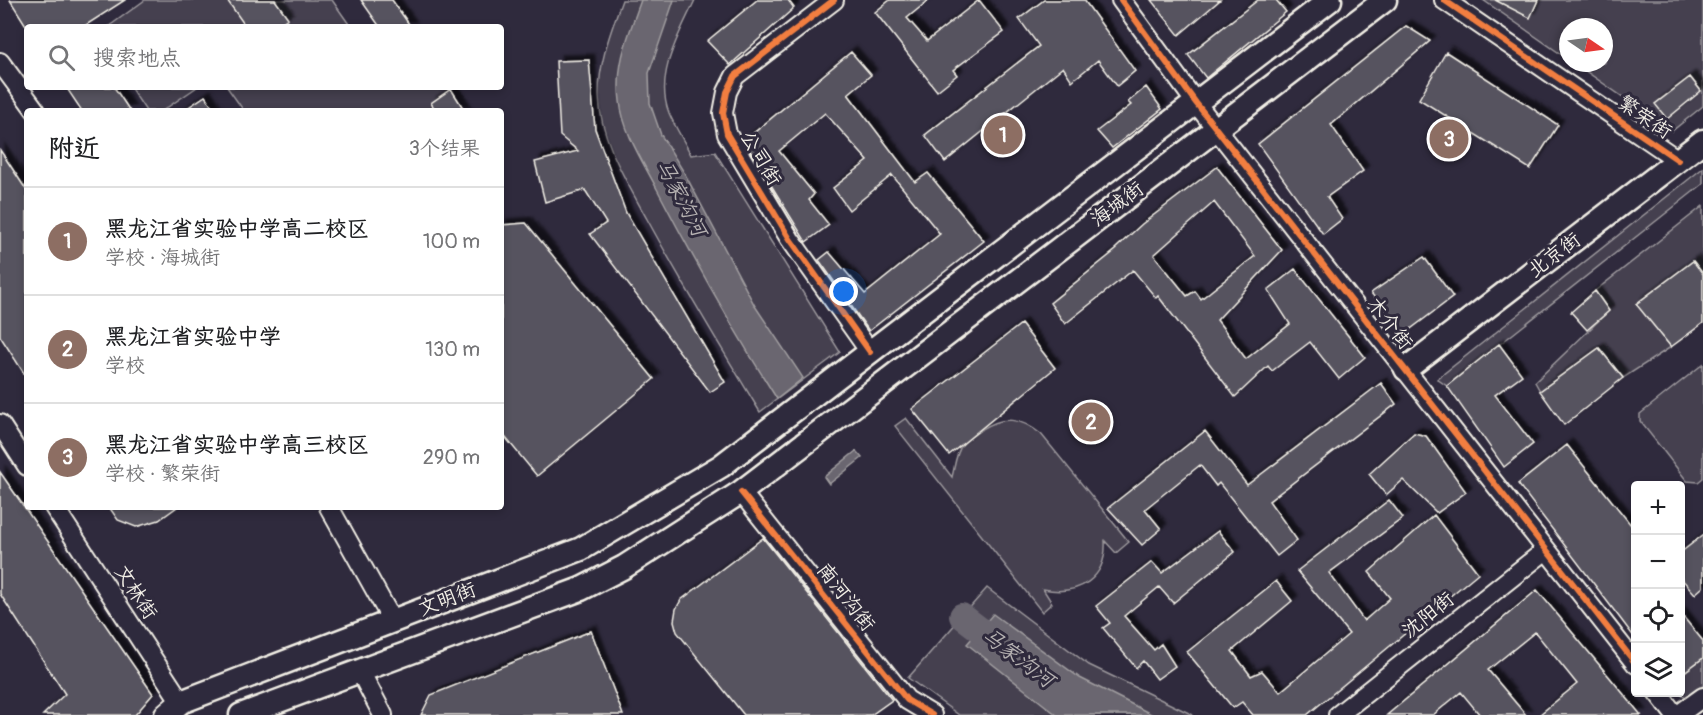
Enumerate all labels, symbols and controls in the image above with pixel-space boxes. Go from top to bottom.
north arrow [1559,18,1613,72]
search box [24,24,504,90]
icon: search [45,41,78,74]
text: 搜索地点 [93,44,181,72]
street label: 繁荣街 [1613,90,1677,144]
pin: 1 [984,112,1022,158]
pin: 3 [1430,116,1468,162]
street label: 公司街 [735,126,787,190]
text: 附近 [48,133,100,165]
text: 3个结果 [409,136,480,161]
water label: 马家沟河 [649,155,714,244]
street label: 海城街 [1086,176,1148,232]
text: 黑龙江省实验中学高二校区 [105,215,369,243]
street label: 北京街 [1523,227,1585,283]
text: 1 [64,229,71,254]
text: 100 m [423,229,480,254]
text: 学校 · 海城街 [105,245,220,270]
your location [829,277,858,306]
street label: 木介街 [1362,292,1418,354]
text: 黑龙江省实验中学 [105,323,281,351]
text: 2 [62,337,73,362]
text: 130 m [425,337,480,362]
text: 学校 [105,353,145,378]
pin: 2 [1072,400,1110,444]
text: 黑龙江省实验中学高三校区 [105,431,369,459]
text: 3 [62,445,73,470]
text: 290 m [423,445,480,470]
text: 学校 · 繁荣街 [105,461,220,486]
map controls [1631,481,1685,697]
button: + [1631,481,1685,535]
button: − [1631,535,1685,589]
street label: 南河沟街 [812,558,880,636]
street label: 文林街 [109,560,163,624]
street label: 文明街 [415,577,479,621]
street label: 沈阳街 [1397,586,1459,644]
button: locate [1631,589,1685,643]
water label: 马家沟河 [976,622,1062,696]
button: layers [1631,643,1685,697]

